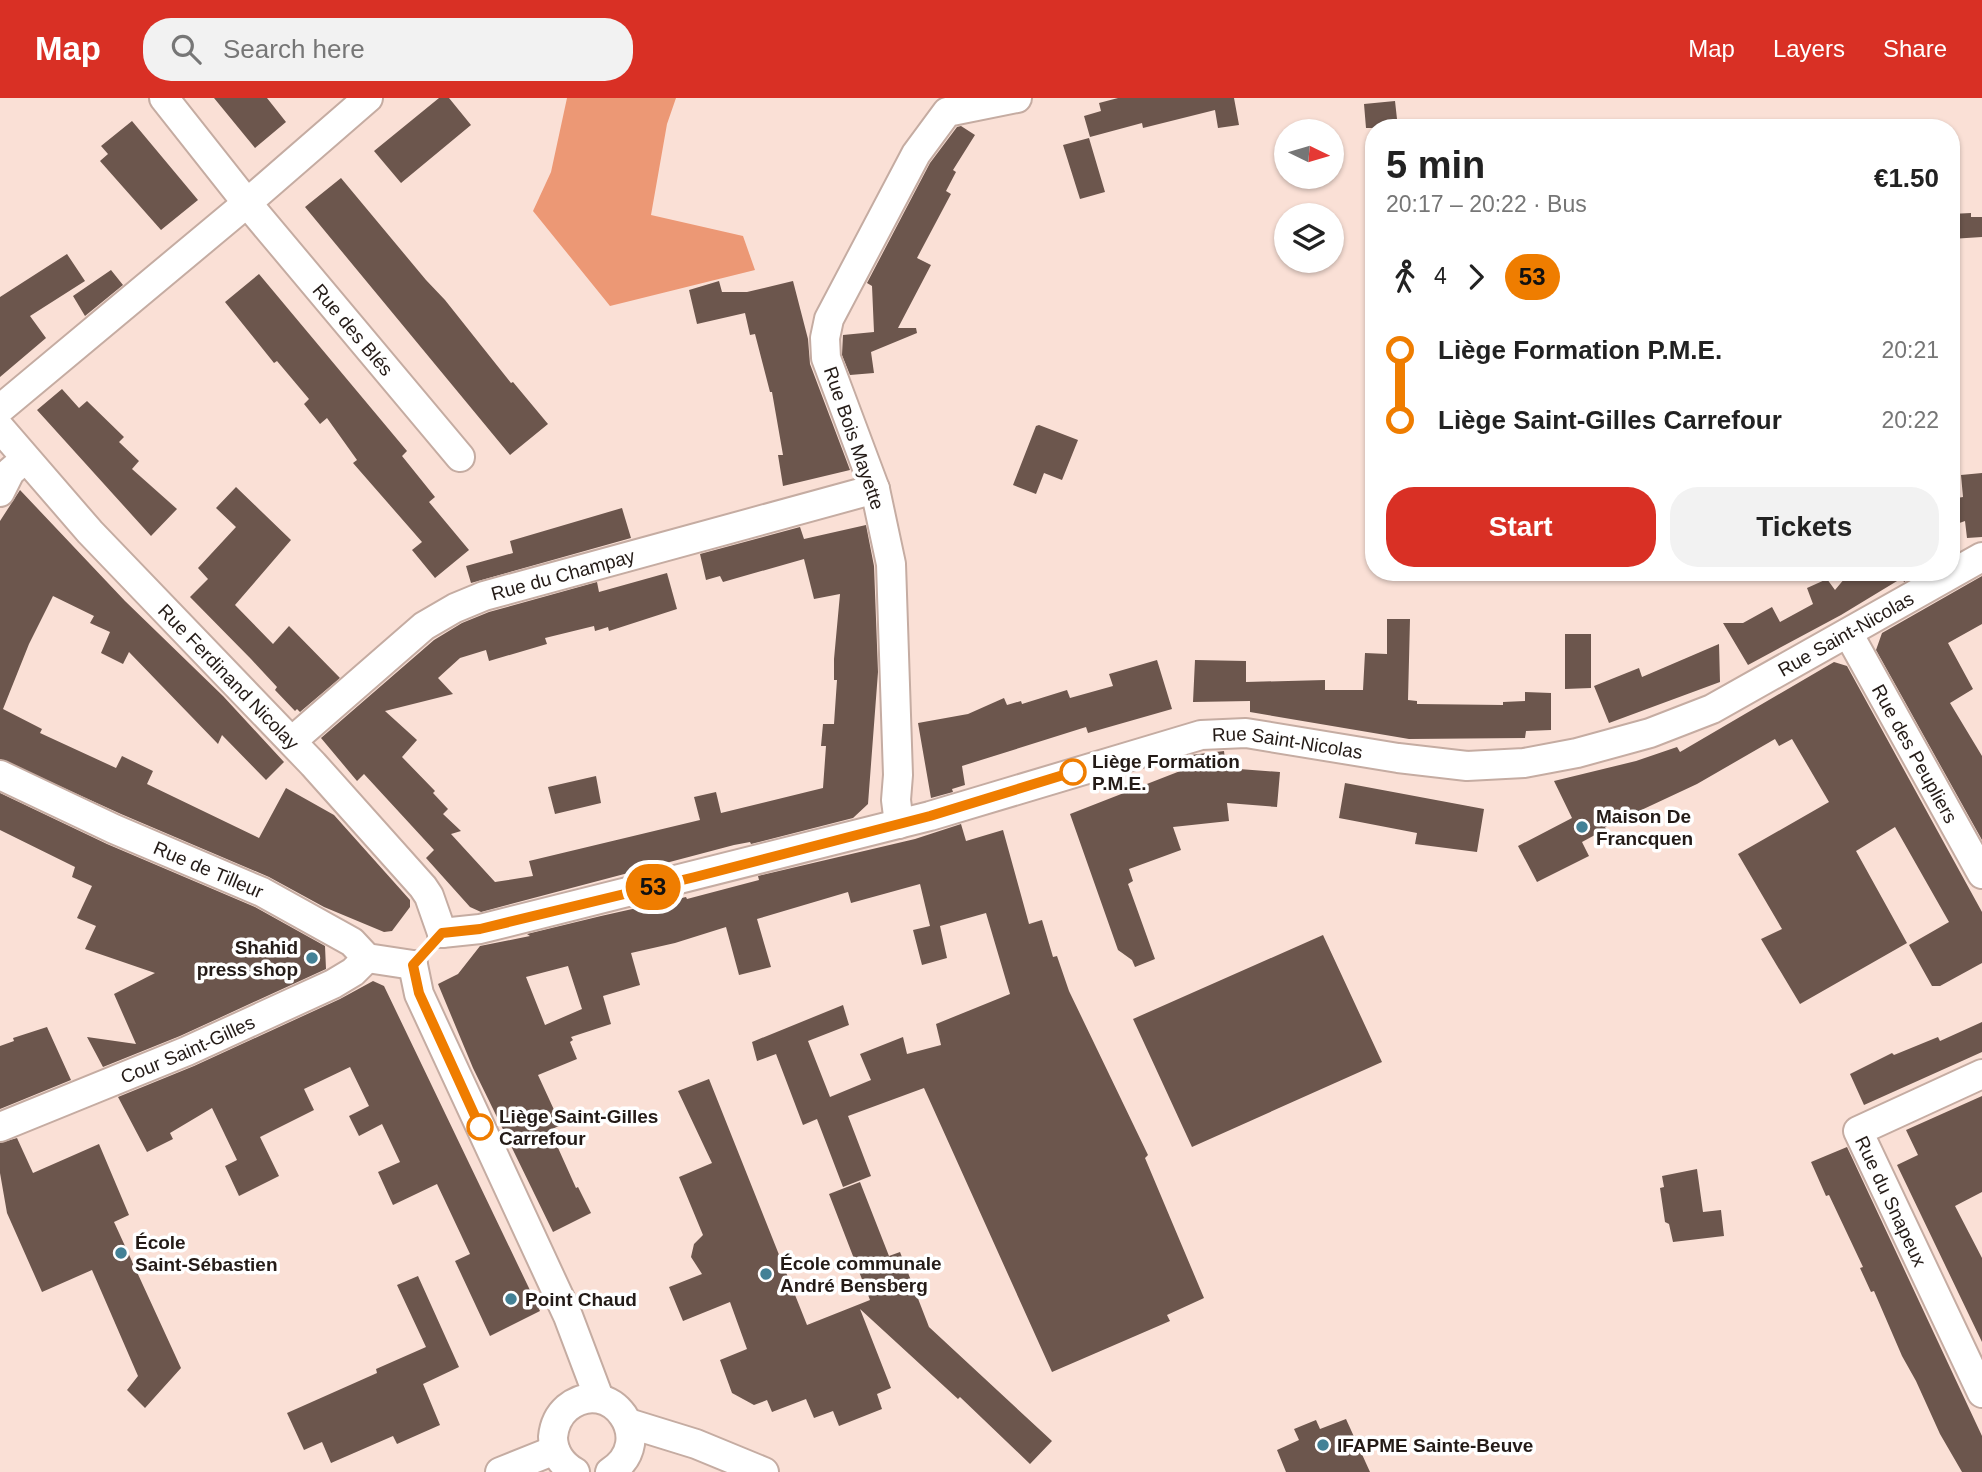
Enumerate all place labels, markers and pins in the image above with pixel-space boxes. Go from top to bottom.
place label: Liège Formation P.M.E. [1092,751,1240,794]
marker: Liège Formation P.M.E. [1060,759,1086,785]
place label: Maison De Francquen [1596,806,1693,849]
marker: Maison De Francquen [1574,819,1590,835]
place label: Shahid press shop [197,937,298,980]
marker: Shahid press shop [304,950,320,966]
place label: Liège Saint-Gilles Carrefour [499,1106,658,1149]
marker: Liège Saint-Gilles Carrefour [467,1114,493,1140]
place label: École Saint-Sébastien [135,1232,278,1275]
marker: École Saint-Sébastien [113,1245,129,1261]
place label: École communale André Bensberg [780,1253,942,1296]
marker: École communale André Bensberg [758,1266,774,1282]
place label: Point Chaud [525,1289,637,1310]
marker: Point Chaud [503,1291,519,1307]
place label: IFAPME Sainte-Beuve [1337,1435,1533,1456]
marker: IFAPME Sainte-Beuve [1315,1437,1331,1453]

